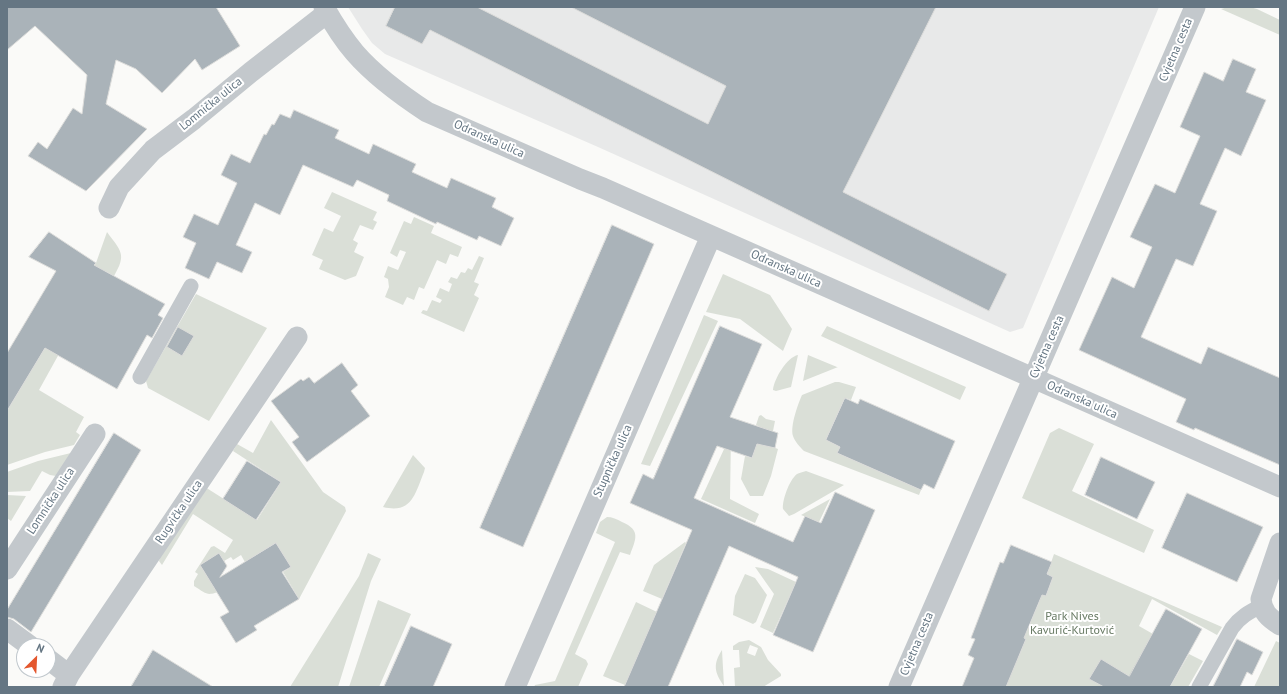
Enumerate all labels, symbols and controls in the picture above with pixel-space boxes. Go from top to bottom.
street label: Cvjetna cesta [1156,16,1196,84]
street label: Lomnička ulica [177,74,245,134]
street label: Odranska ulica [451,117,527,161]
street label: Odranska ulica [748,247,824,291]
street label: Cvjetna cesta [1027,313,1067,381]
street label: Odranska ulica [1044,378,1120,422]
street label: Stupnička ulica [591,422,635,500]
street label: Lomnička ulica [24,465,78,537]
street label: Rugvička ulica [152,477,206,547]
street label: Cvjetna cesta [897,610,937,678]
park label: Park Nives Kavurić-Kurtović [1030,610,1114,638]
north arrow [16,638,56,678]
text: N [34,640,47,656]

